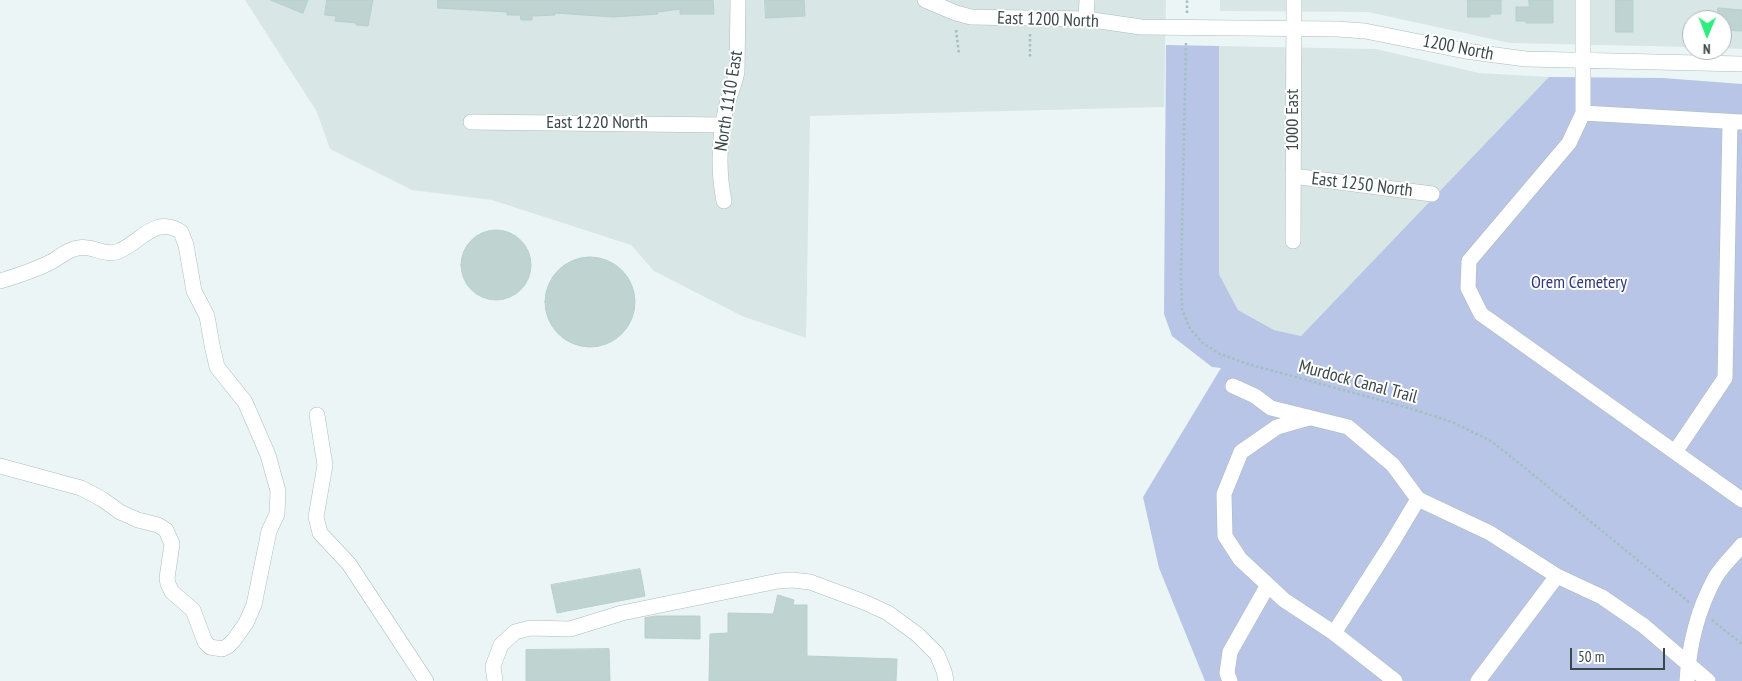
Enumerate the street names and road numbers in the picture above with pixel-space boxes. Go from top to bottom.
street label: East 1200 North [997,7,1099,33]
street label: 1200 North [1421,31,1495,65]
street label: North 1110 East [710,49,748,153]
street label: 1000 East [1282,89,1304,151]
street label: East 1220 North [546,112,648,134]
street label: East 1250 North [1310,168,1414,202]
street label: Murdock Canal Trail [1296,356,1420,408]

